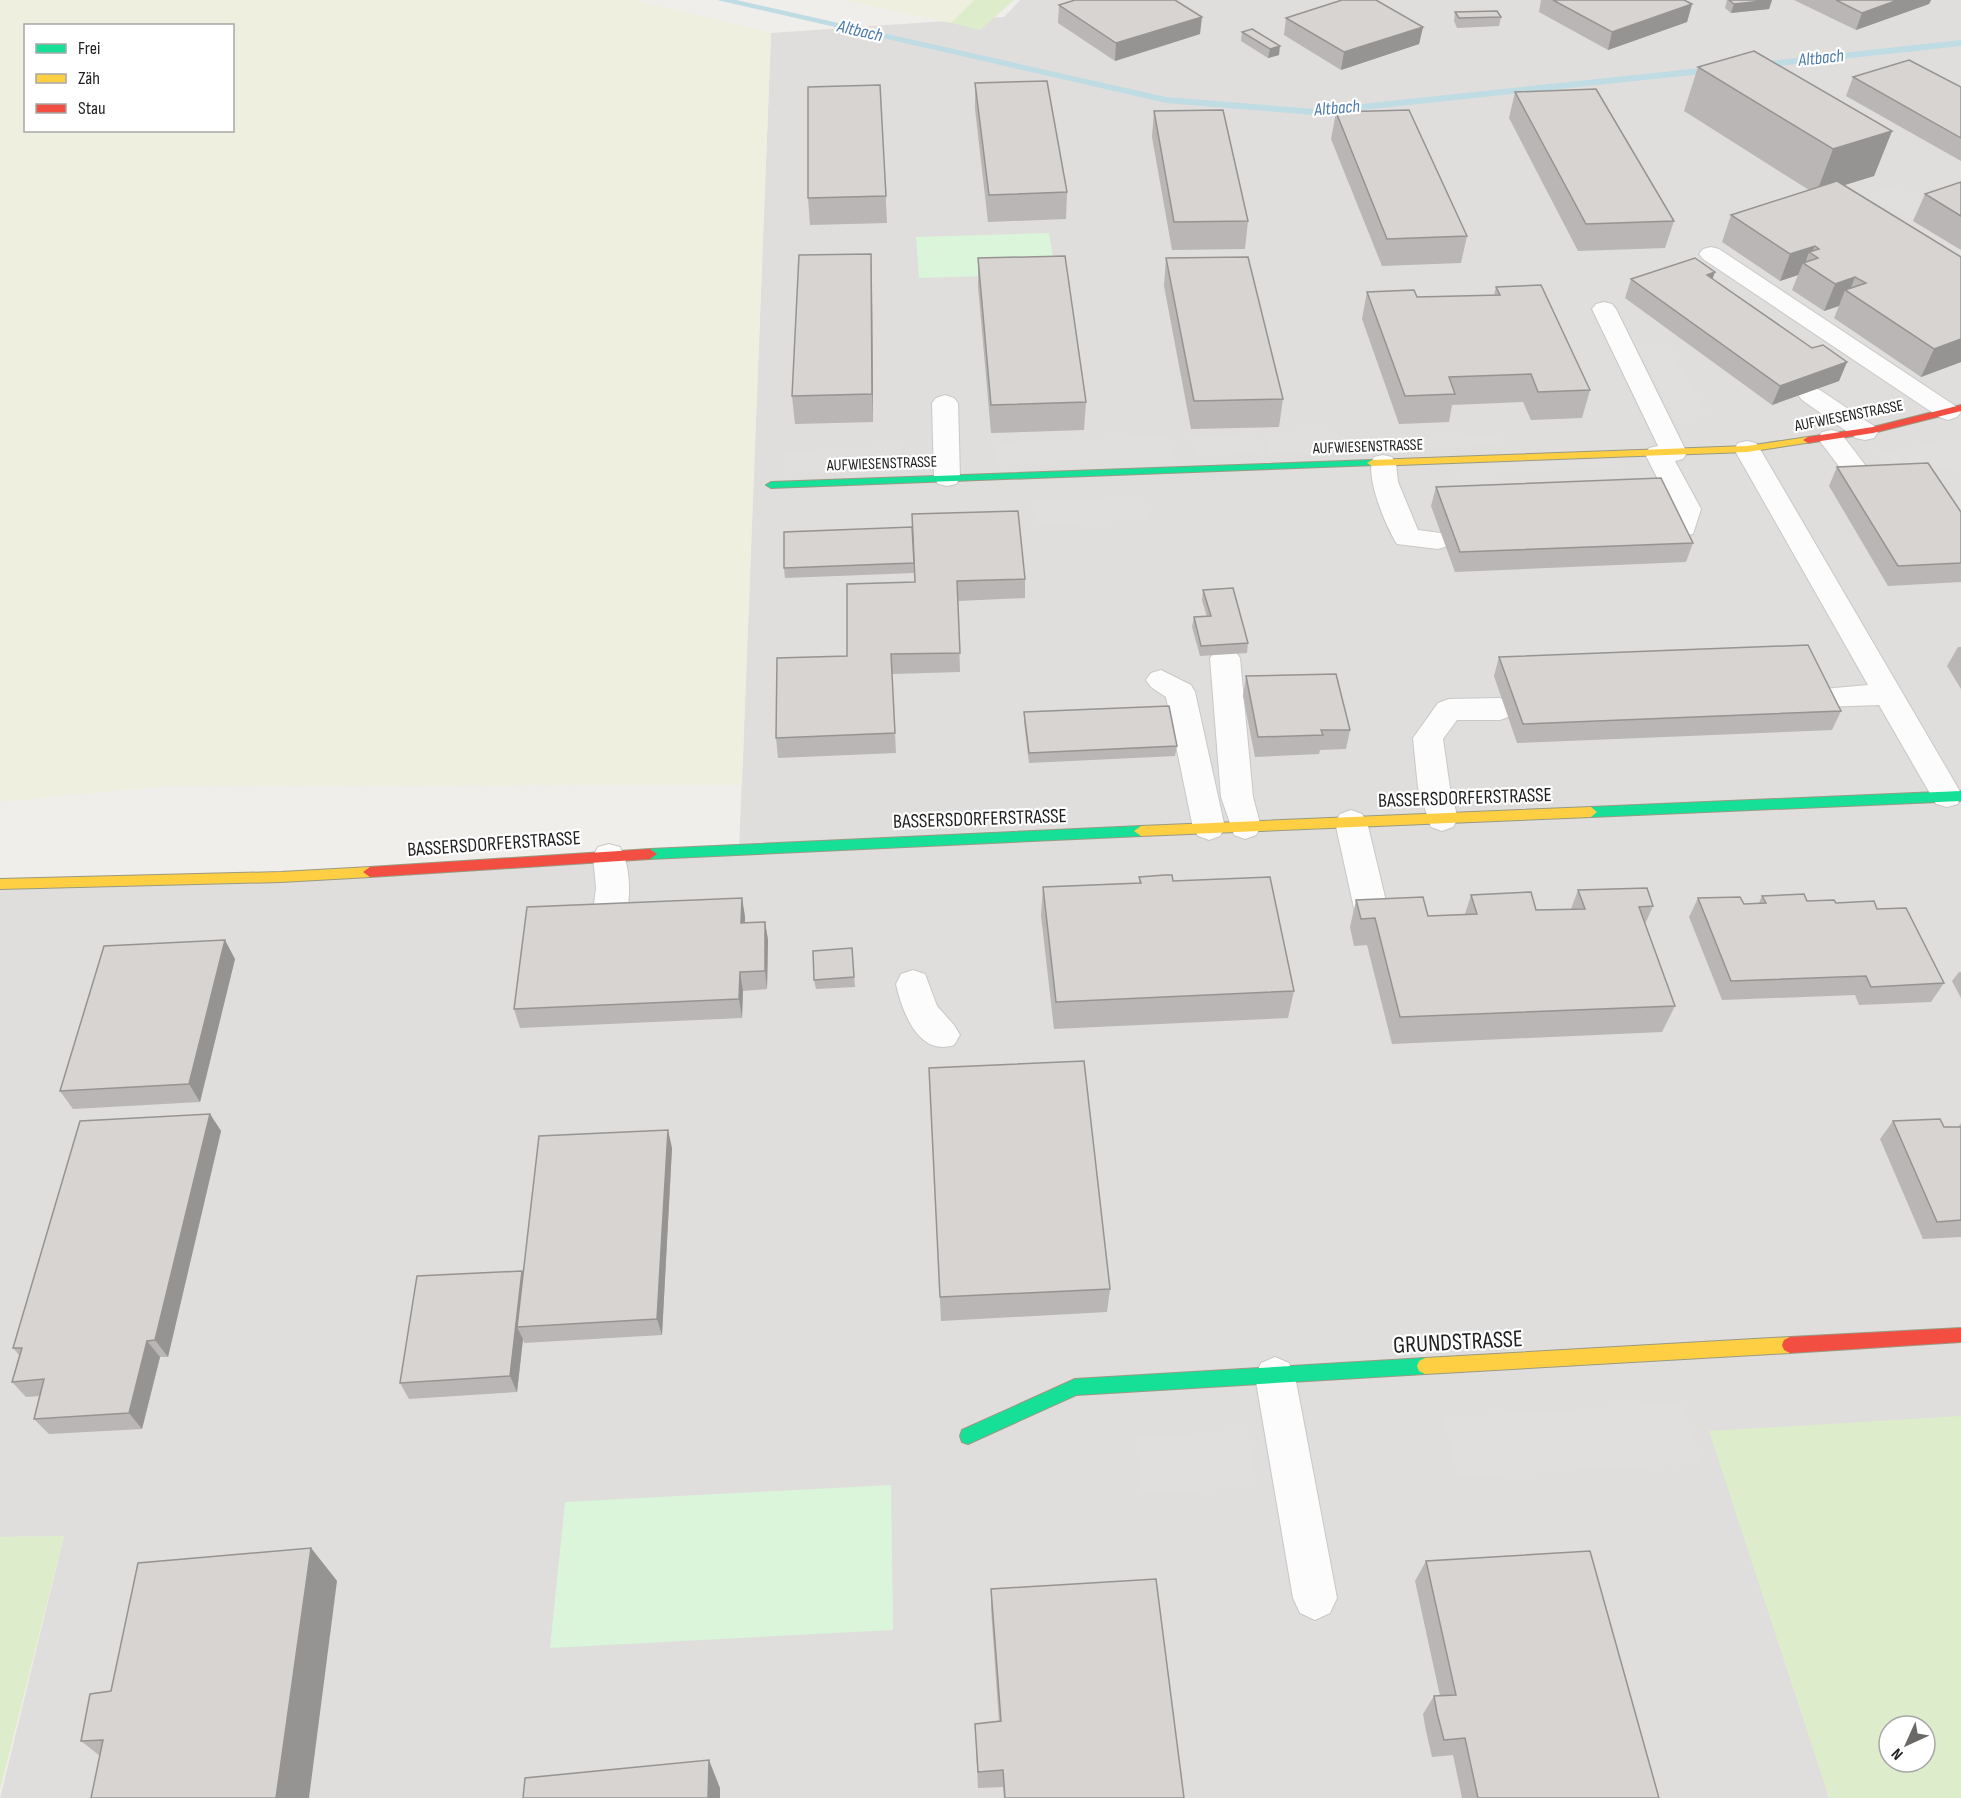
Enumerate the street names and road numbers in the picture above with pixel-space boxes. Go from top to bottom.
street label: AUFWIESENSTRASSE [1792,396,1905,436]
street label: AUFWIESENSTRASSE [1312,436,1423,458]
street label: AUFWIESENSTRASSE [826,453,937,475]
street label: BASSERSDORFERSTRASSE [1378,783,1552,813]
street label: BASSERSDORFERSTRASSE [893,804,1067,834]
street label: BASSERSDORFERSTRASSE [406,826,582,862]
street label: GRUNDSTRASSE [1392,1324,1524,1360]

